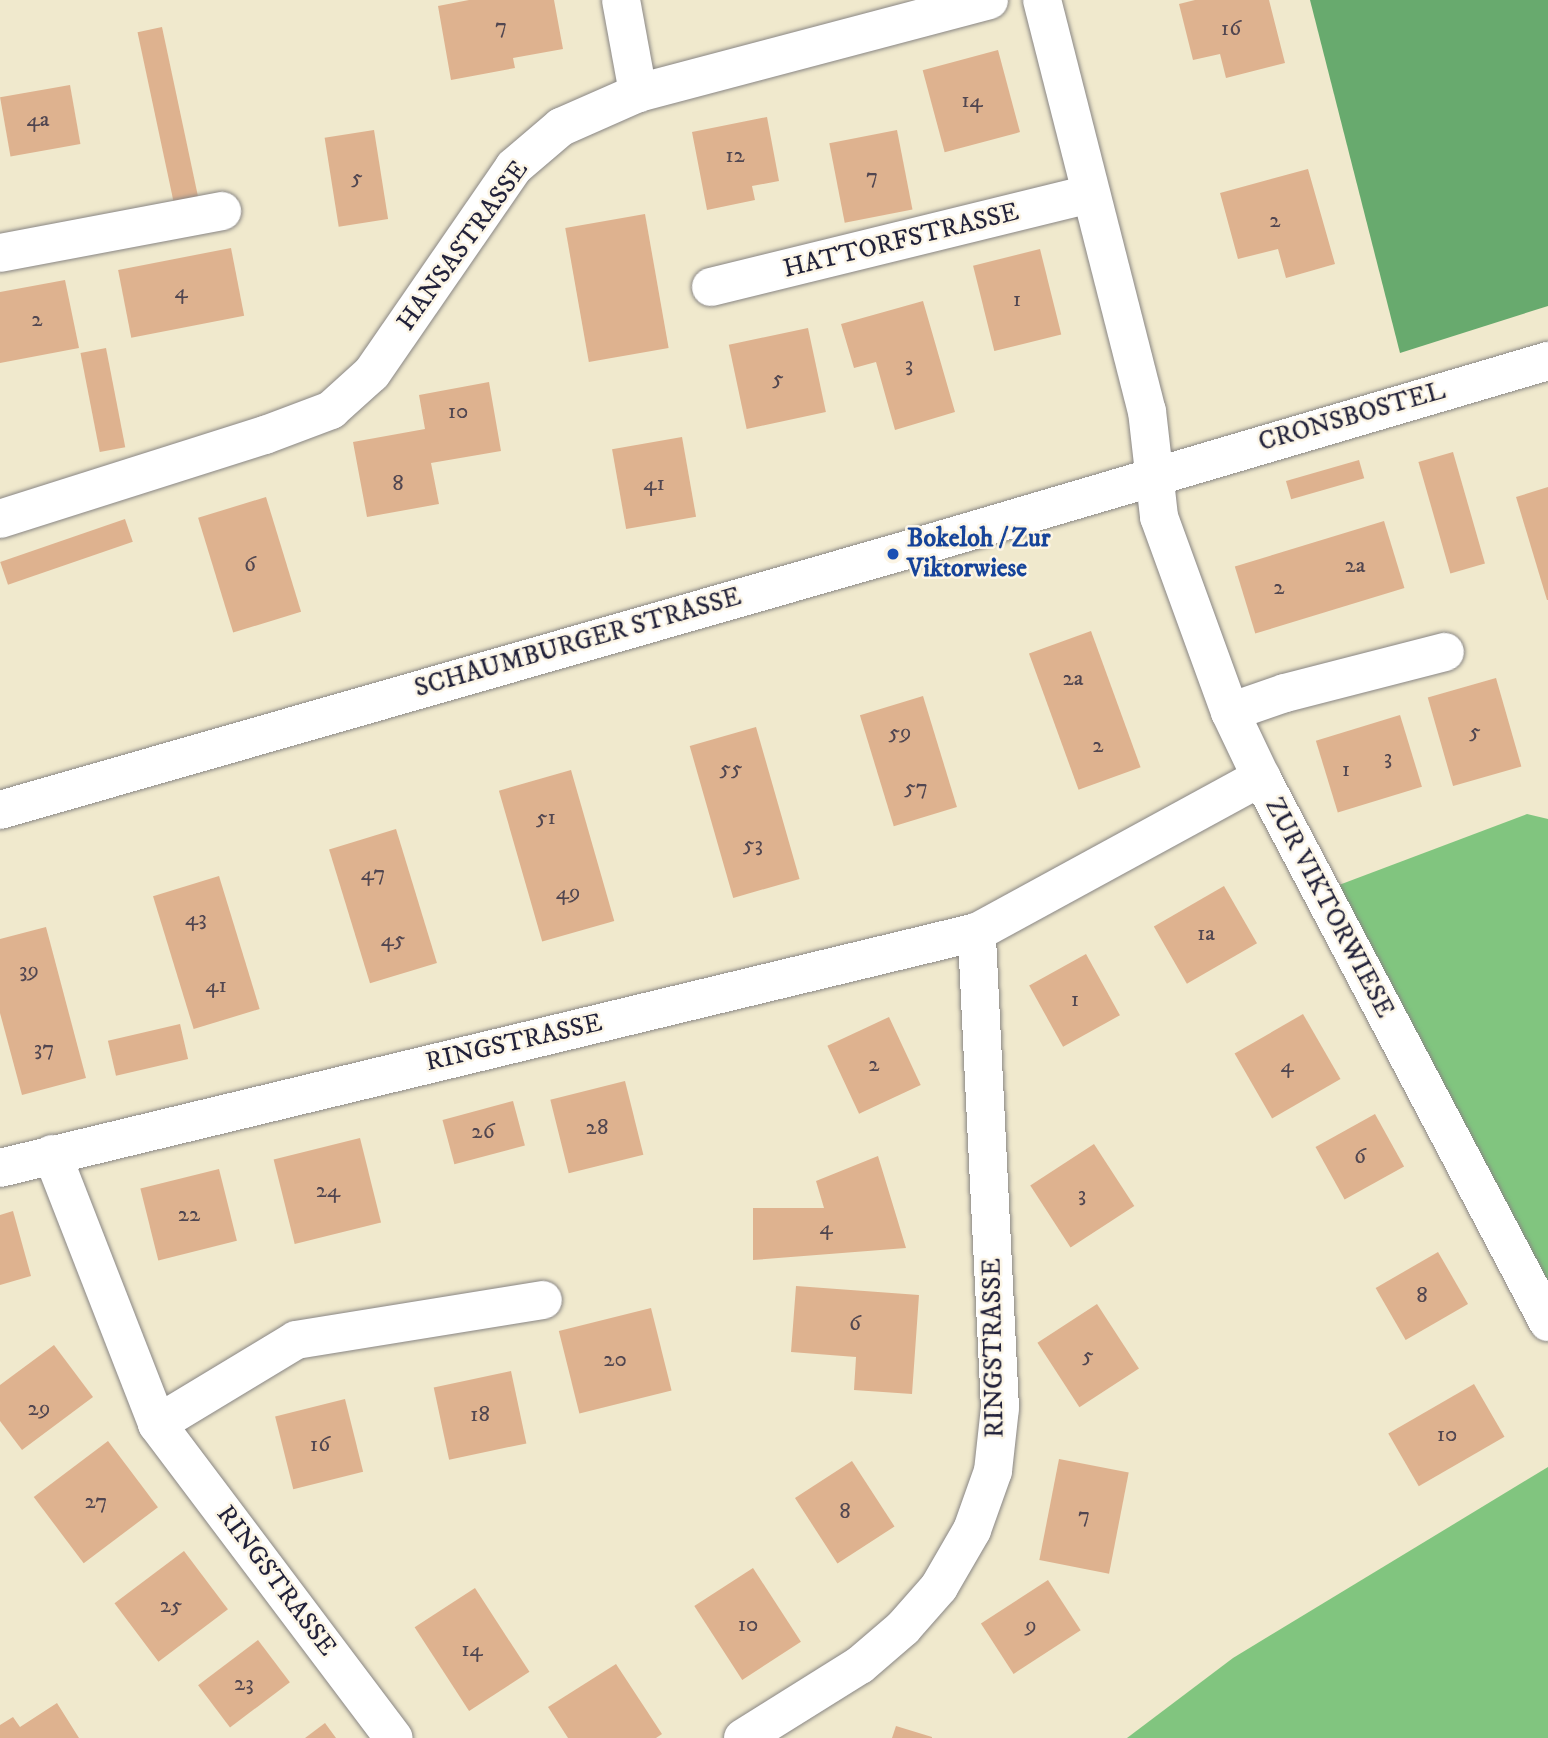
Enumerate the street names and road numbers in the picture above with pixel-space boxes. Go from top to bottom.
street label: HANSASTRASSE [391,155,535,337]
street label: HATTORFSTRASSE [780,197,1022,285]
street label: CRONSBOSTEL [1255,375,1449,459]
street label: SCHAUMBURGER STRASSE [411,581,745,705]
street label: ZUR VIKTORWIESE [1258,793,1400,1023]
street label: RINGSTRASSE [423,1008,605,1078]
street label: RINGSTRASSE [977,1258,1011,1438]
street label: RINGSTRASSE [209,1500,343,1662]

